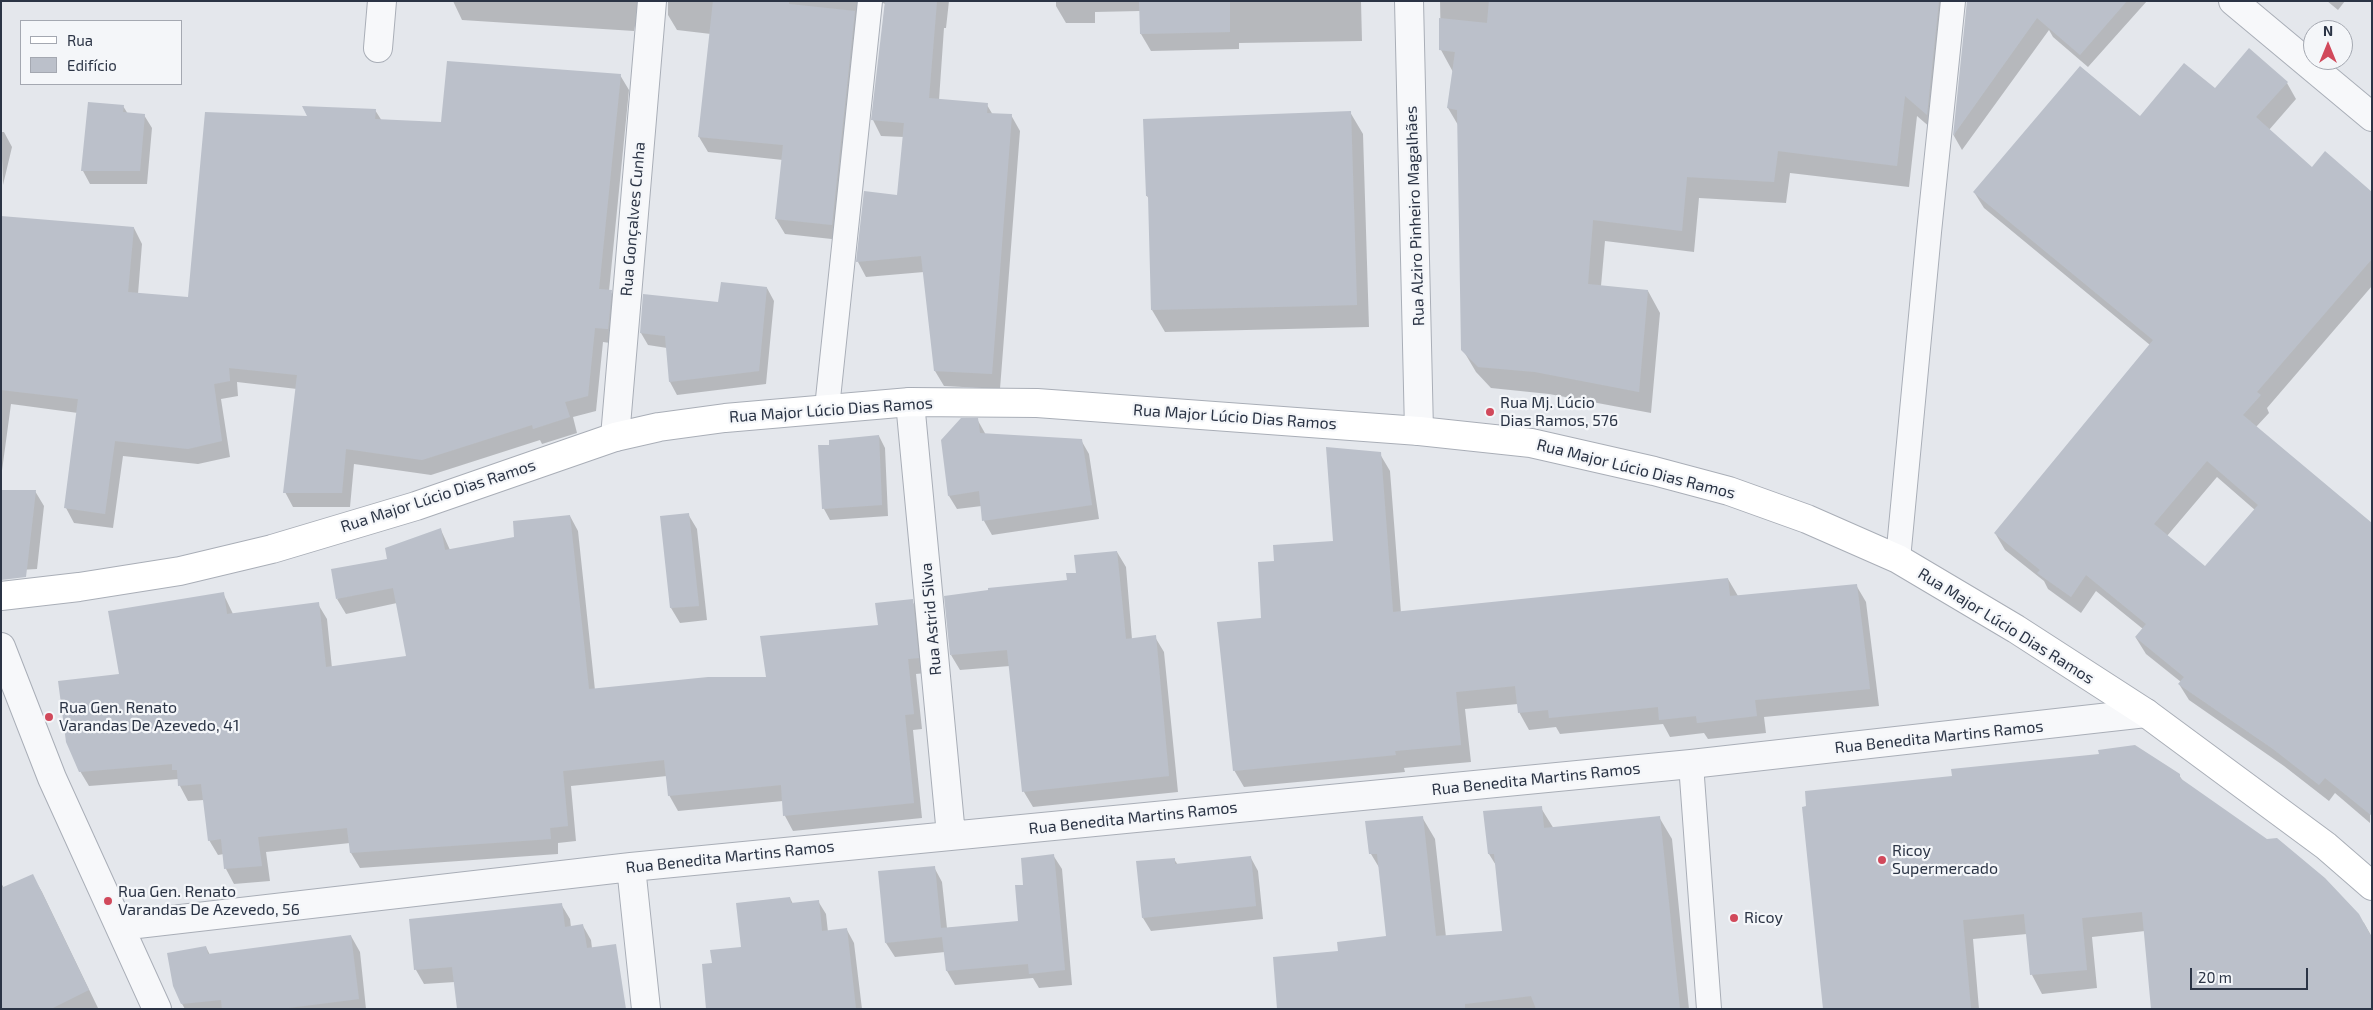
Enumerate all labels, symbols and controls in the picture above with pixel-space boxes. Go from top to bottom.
legend [20,20,182,85]
north arrow [2303,20,2353,70]
text: N [2323,22,2333,39]
text: Rua [67,31,93,49]
text: Edifício [67,56,117,74]
street label: Rua Alziro Pinheiro Magalhães [1402,105,1428,327]
street label: Rua Gonçalves Cunha [617,141,649,297]
street label: Rua Major Lúcio Dias Ramos [729,393,933,427]
place label: Rua Mj. Lúcio Dias Ramos, 576 [1500,393,1618,431]
street label: Rua Major Lúcio Dias Ramos [1133,400,1337,434]
marker: Rua Mj. Lúcio Dias Ramos, 576 [1484,406,1496,418]
street label: Rua Major Lúcio Dias Ramos [1535,435,1737,503]
street label: Rua Major Lúcio Dias Ramos [338,455,538,537]
street label: Rua Astrid Silva [917,562,945,676]
street label: Rua Major Lúcio Dias Ramos [1914,564,2098,688]
place label: Rua Gen. Renato Varandas De Azevedo, 41 [59,698,239,736]
marker: Rua Gen. Renato Varandas De Azevedo, 41 [43,711,55,723]
street label: Rua Benedita Martins Ramos [1834,717,2044,757]
street label: Rua Benedita Martins Ramos [1431,759,1641,799]
street label: Rua Benedita Martins Ramos [1028,798,1238,838]
street label: Rua Benedita Martins Ramos [625,837,835,877]
place label: Ricoy Supermercado [1892,841,1998,879]
marker: Ricoy Supermercado [1876,854,1888,866]
place label: Rua Gen. Renato Varandas De Azevedo, 56 [118,882,300,920]
marker: Rua Gen. Renato Varandas De Azevedo, 56 [102,895,114,907]
place label: Ricoy [1744,908,1783,928]
marker: Ricoy [1728,912,1740,924]
scale bar [2193,958,2310,990]
text: 20 m [2198,968,2232,986]

